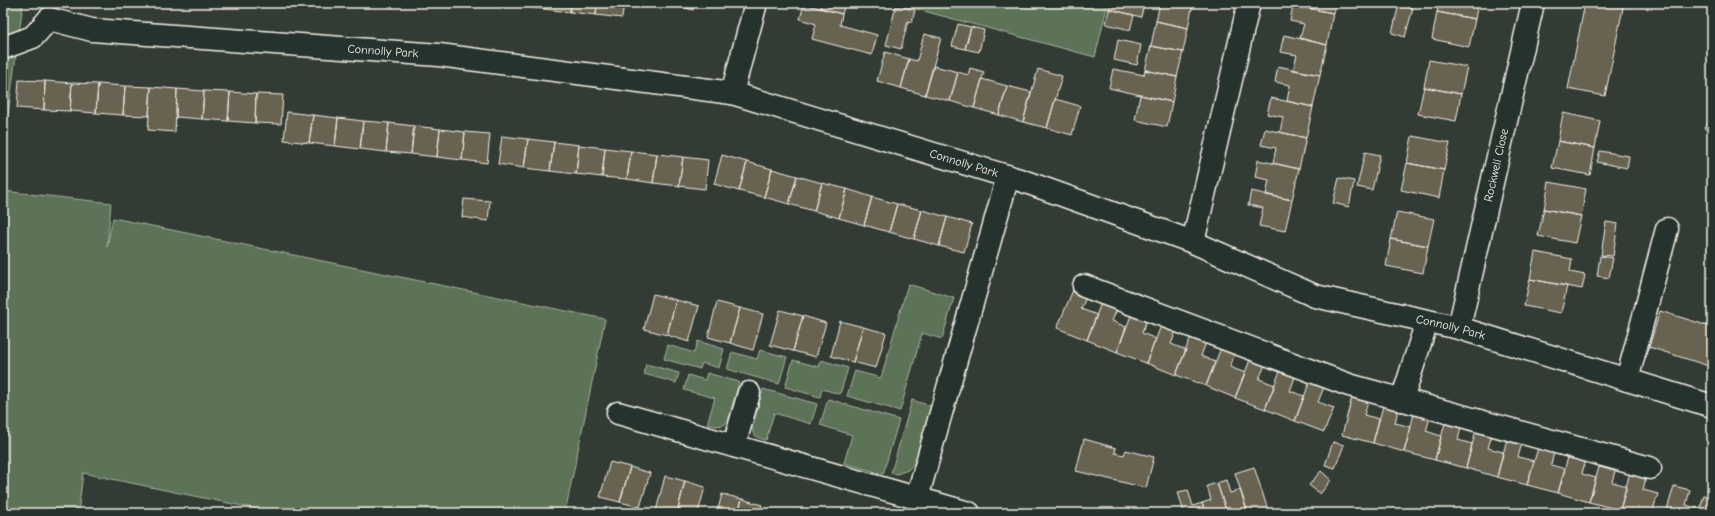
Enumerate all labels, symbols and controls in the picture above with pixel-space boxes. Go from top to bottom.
street label: Connolly Park [347,41,419,61]
street label: Rockwell Close [1481,127,1511,203]
street label: Connolly Park [928,146,1000,180]
street label: Connolly Park [1415,312,1487,343]

